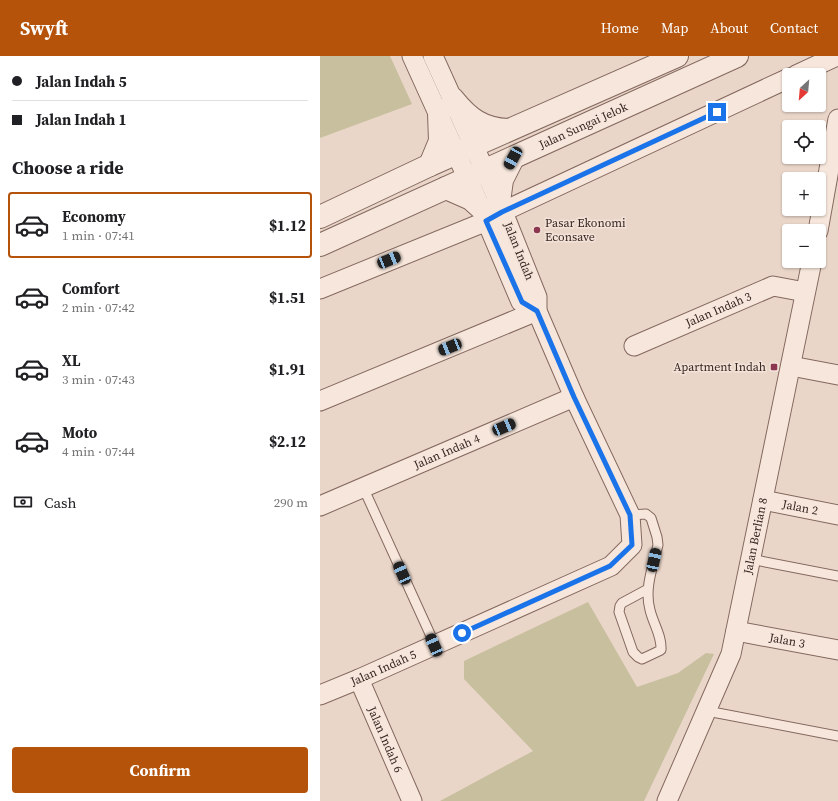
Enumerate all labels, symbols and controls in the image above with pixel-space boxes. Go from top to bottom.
text: Swyft [20,15,68,41]
text: Home [601,18,639,38]
text: Map [661,18,688,38]
text: About [710,18,748,38]
text: Contact [770,18,818,38]
north arrow [782,68,826,112]
map controls [782,68,826,268]
text: Jalan Indah 5 [36,71,127,92]
street label: Jalan Sungai Jelok [535,99,630,153]
route end [708,103,726,121]
text: Jalan Indah 1 [36,109,127,130]
button: locate [782,120,826,164]
car [502,145,524,171]
text: Choose a ride [12,155,124,180]
button: + [782,172,826,216]
text: Economy [62,206,126,227]
icon: car [14,207,50,243]
text: $1.12 [269,215,306,236]
place label: Pasar Ekonomi Econsave [545,215,626,245]
street label: Jalan Indah [500,219,538,283]
button: − [782,224,826,268]
marker: Pasar Ekonomi Econsave [532,225,542,235]
text: 1 min · 07:41 [62,227,135,244]
car [376,250,402,270]
text: Comfort [62,278,120,299]
icon: car [14,279,50,315]
text: $1.51 [269,287,306,308]
street label: Jalan Indah 3 [682,288,754,331]
text: 2 min · 07:42 [62,299,135,316]
car [437,337,463,357]
text: XL [62,350,81,371]
icon: car [14,351,50,387]
text: $1.91 [269,359,306,380]
place label: Apartment Indah [674,359,766,375]
marker: Apartment Indah [769,362,779,372]
text: 3 min · 07:43 [62,371,135,388]
car [491,417,517,437]
text: Moto [62,422,97,443]
icon: car [14,423,50,459]
street label: Jalan Indah 4 [410,430,482,473]
text: $2.12 [269,431,306,452]
text: 4 min · 07:44 [62,443,135,460]
icon: cash [12,491,34,513]
text: Cash [44,492,76,513]
text: 290 m [274,494,308,511]
street label: Jalan Berlian 8 [739,496,771,577]
street label: Jalan 2 [780,496,819,519]
car [646,547,662,573]
car [392,560,412,586]
route start [453,624,471,642]
street label: Jalan 3 [767,629,806,652]
car [424,632,444,658]
street label: Jalan Indah 5 [347,646,419,690]
street label: Jalan Indah 6 [364,703,407,775]
button: Confirm [12,747,308,793]

